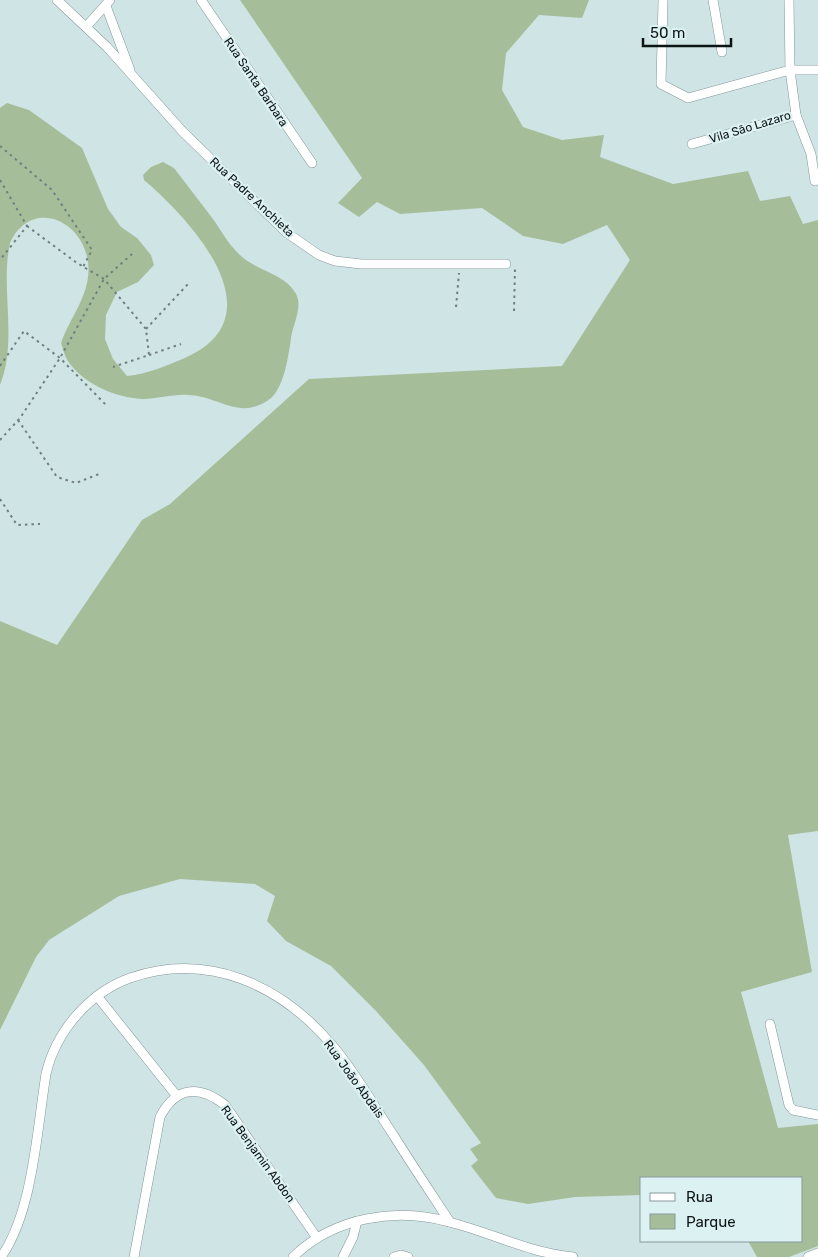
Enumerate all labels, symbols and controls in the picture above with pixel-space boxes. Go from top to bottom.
scale bar [643,15,730,47]
text: 50 m [650,24,685,42]
street label: Rua Santa Barbara [221,35,291,129]
street label: Vila São Lazaro [708,108,793,146]
street label: Rua Padre Anchieta [207,154,297,240]
street label: Rua João Abdais [321,1037,387,1121]
street label: Rua Benjamin Abdon [218,1103,298,1205]
legend [640,1177,803,1242]
text: Rua [686,1188,713,1206]
text: Parque [686,1213,736,1231]

